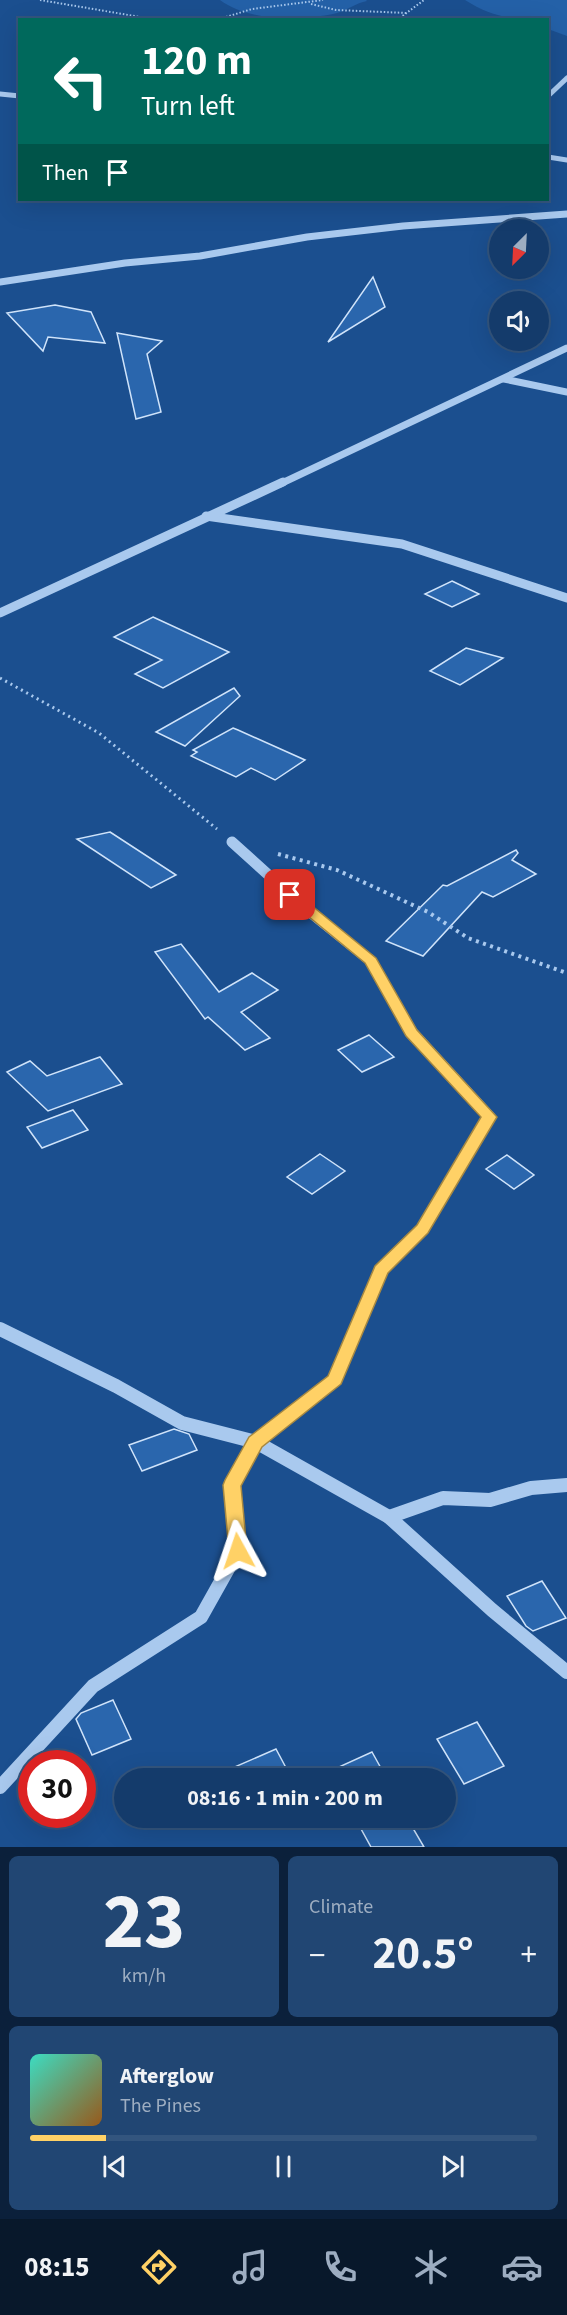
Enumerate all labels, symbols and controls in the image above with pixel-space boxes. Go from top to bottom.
text: 120 m [141,31,252,91]
icon: left [42,42,120,120]
text: Turn left [141,87,235,126]
icon: arrive [101,156,134,189]
text: Then [42,157,89,189]
north arrow [489,219,549,279]
map controls [489,219,549,351]
button: sound [489,291,549,351]
pin [264,869,315,920]
icon: arrive [273,878,306,911]
position arrow [206,1519,270,1583]
speed limit sign: 30 [18,1750,96,1828]
text: 08:16 · 1 min · 200 m [187,1782,383,1814]
text: 23 [103,1867,185,1978]
text: Climate [309,1893,373,1921]
text: 20.5° [372,1922,474,1986]
text: − [309,1932,325,1979]
text: + [521,1932,537,1979]
text: km/h [122,1962,166,1990]
text: Afterglow [120,2060,214,2092]
text: The Pines [120,2092,201,2120]
icon: previous [98,2150,131,2183]
icon: pause [267,2150,300,2183]
icon: next [436,2150,469,2183]
icon: directions [138,2246,180,2288]
icon: music [229,2246,271,2288]
icon: phone [319,2246,361,2288]
icon: climate [410,2246,452,2288]
icon: car [501,2246,543,2288]
text: 08:15 [24,2248,89,2287]

